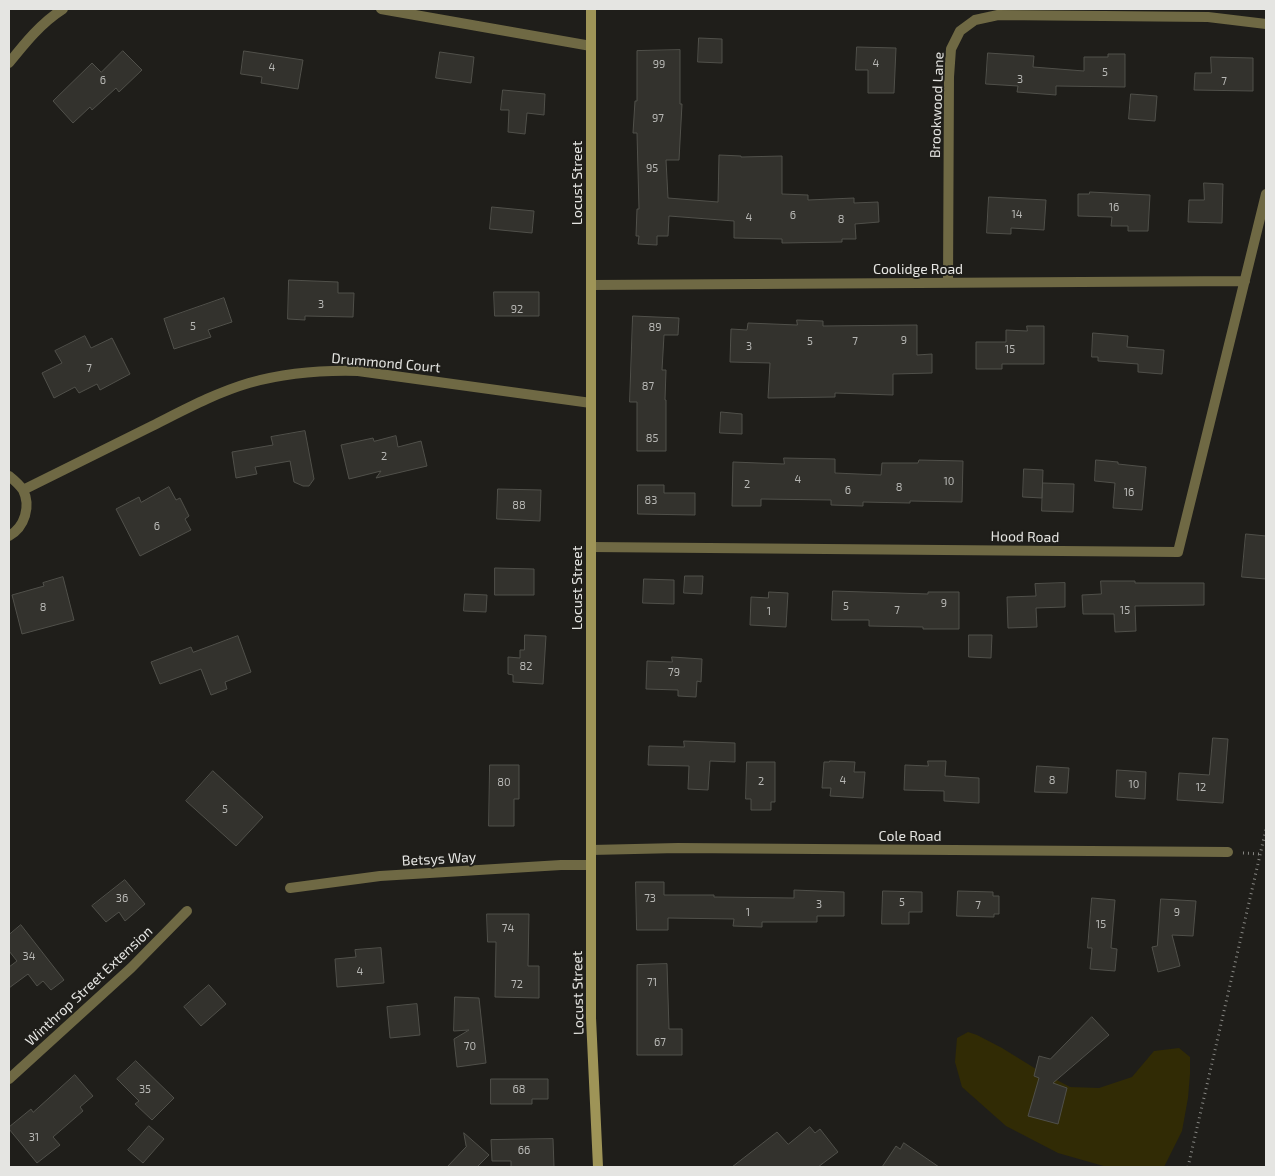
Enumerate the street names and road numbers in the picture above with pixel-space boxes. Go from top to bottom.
street label: Brookwood Lane [927,52,947,158]
street label: Locust Street [569,141,585,225]
street label: Coolidge Road [873,261,963,277]
street label: Drummond Court [331,350,441,376]
street label: Hood Road [991,528,1059,546]
street label: Locust Street [569,546,585,630]
street label: Cole Road [879,828,941,844]
street label: Betsys Way [401,849,477,869]
street label: Winthrop Street Extension [22,923,156,1049]
street label: Locust Street [569,951,587,1035]

